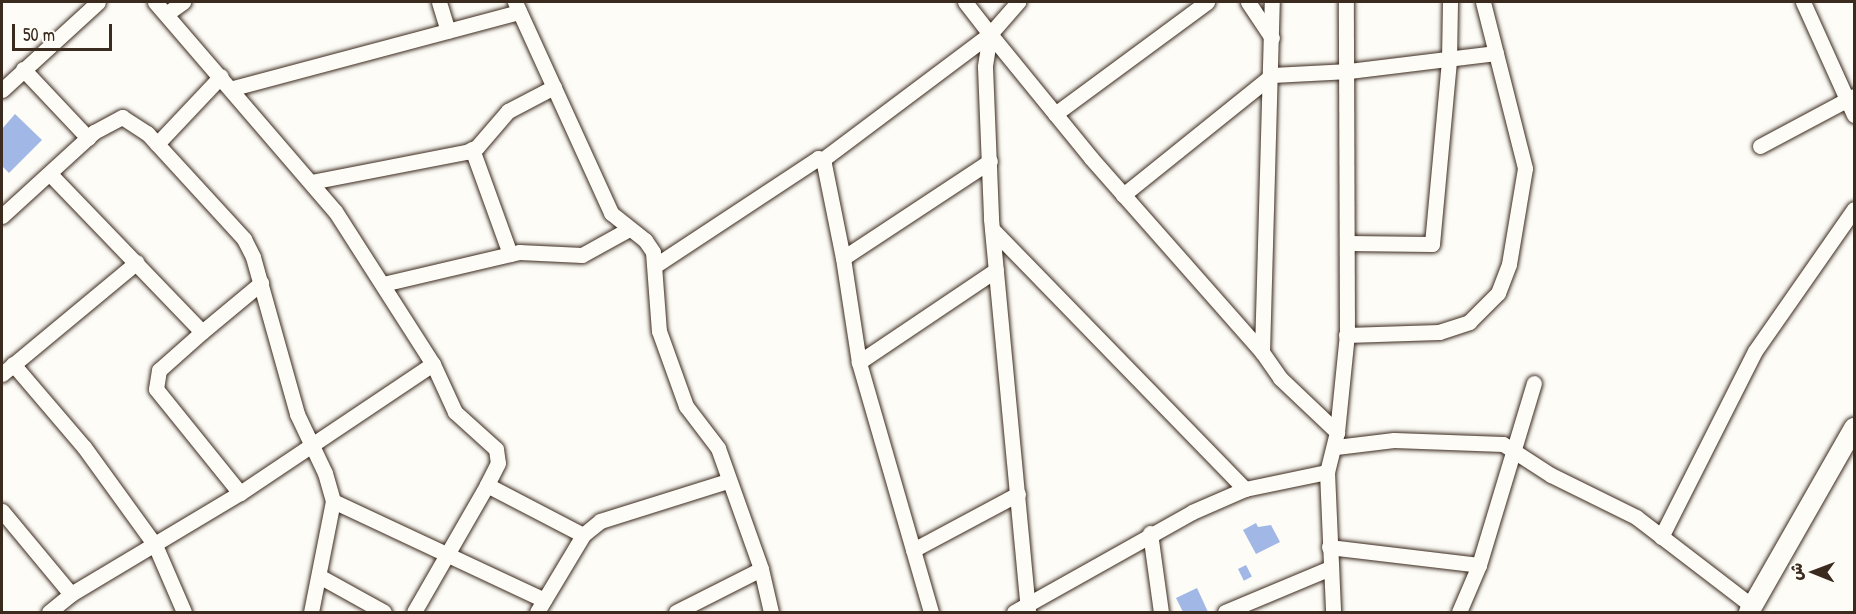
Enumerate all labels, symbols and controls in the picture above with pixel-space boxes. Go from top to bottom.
scale bar [15,12,116,50]
text: 50 m [23,22,55,47]
north arrow [1784,542,1844,602]
text: ش [1785,563,1807,581]

